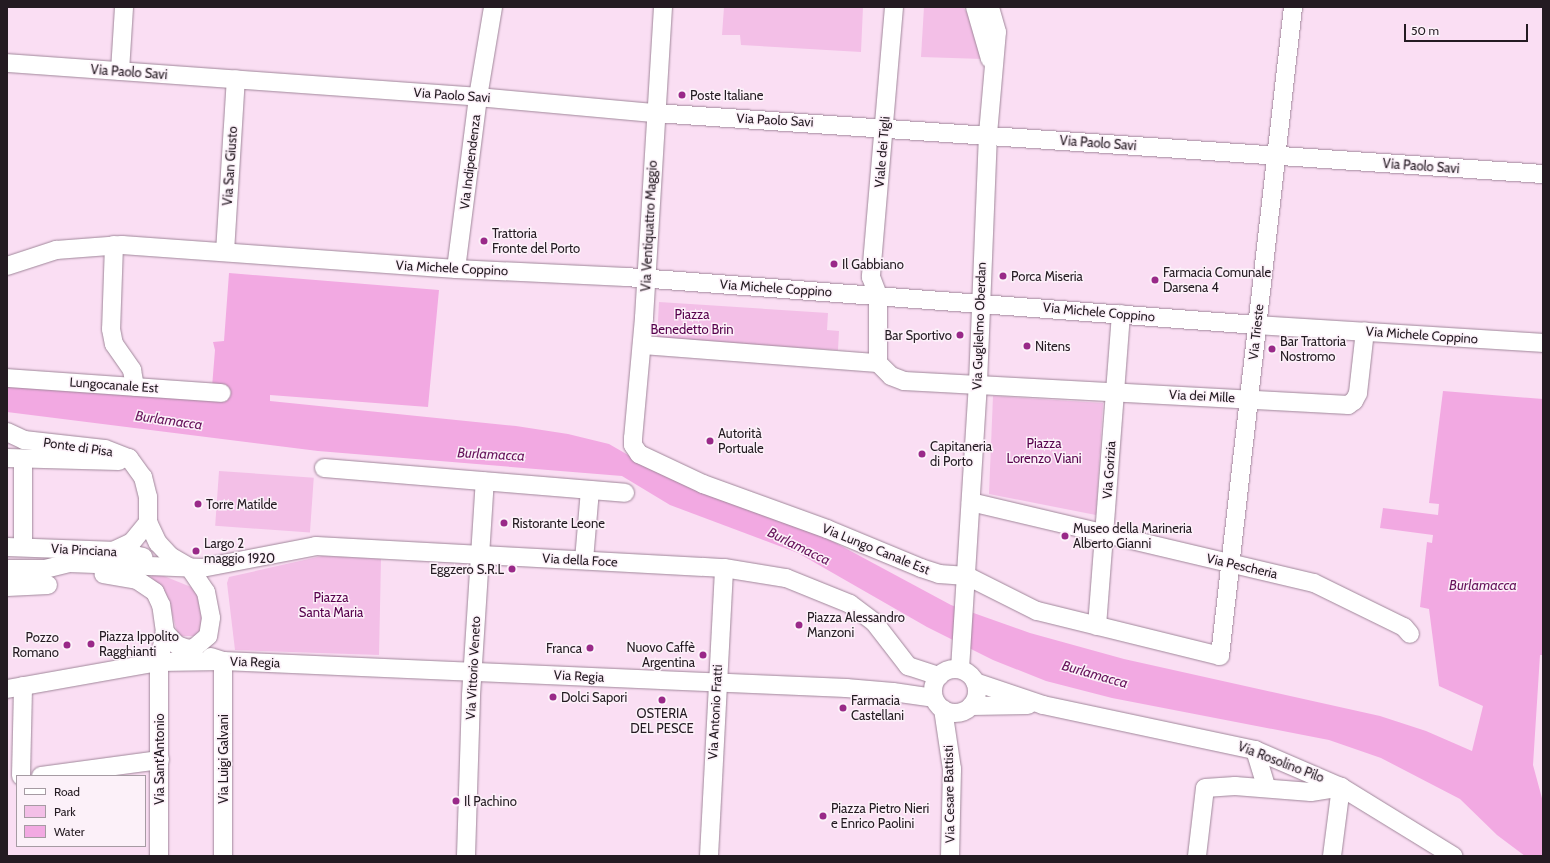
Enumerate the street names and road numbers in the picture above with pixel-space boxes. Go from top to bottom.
street label: Via Paolo Savi [90,62,168,82]
street label: Via Paolo Savi [413,85,491,105]
street label: Via Paolo Savi [736,110,814,130]
street label: Via Indipendenza [456,114,484,210]
street label: Viale dei Tigli [871,116,893,188]
street label: Via San Giusto [219,126,241,206]
street label: Via Paolo Savi [1059,133,1137,153]
street label: Via Paolo Savi [1382,156,1460,176]
street label: Via Ventiquattro Maggio [638,160,660,292]
street label: Via Michele Coppino [395,257,509,279]
street label: Via Guglielmo Oberdan [969,262,989,390]
street label: Via Michele Coppino [719,276,833,300]
street label: Via Michele Coppino [1042,299,1156,325]
street label: Via Trieste [1245,303,1267,361]
street label: Via Michele Coppino [1365,323,1479,347]
street label: Lungocanale Est [69,374,159,396]
street label: Via dei Mille [1169,386,1235,406]
street label: Ponte di Pisa [42,434,114,460]
street label: Via Gorizia [1099,440,1119,500]
street label: Via Lungo Canale Est [820,520,932,578]
street label: Via Pinciana [51,540,117,560]
street label: Via della Foce [542,550,618,570]
street label: Via Pescheria [1205,550,1279,582]
street label: Via Vittorio Veneto [462,616,484,720]
street label: Via Regia [230,653,280,671]
street label: Via Antonio Fratti [705,664,725,760]
street label: Via Regia [553,667,605,685]
street label: Via Sant'Antonio [151,713,167,805]
street label: Via Luigi Galvani [215,714,231,804]
street label: Via Rosolino Pilo [1236,738,1326,786]
street label: Via Cesare Battisti [940,745,958,843]

